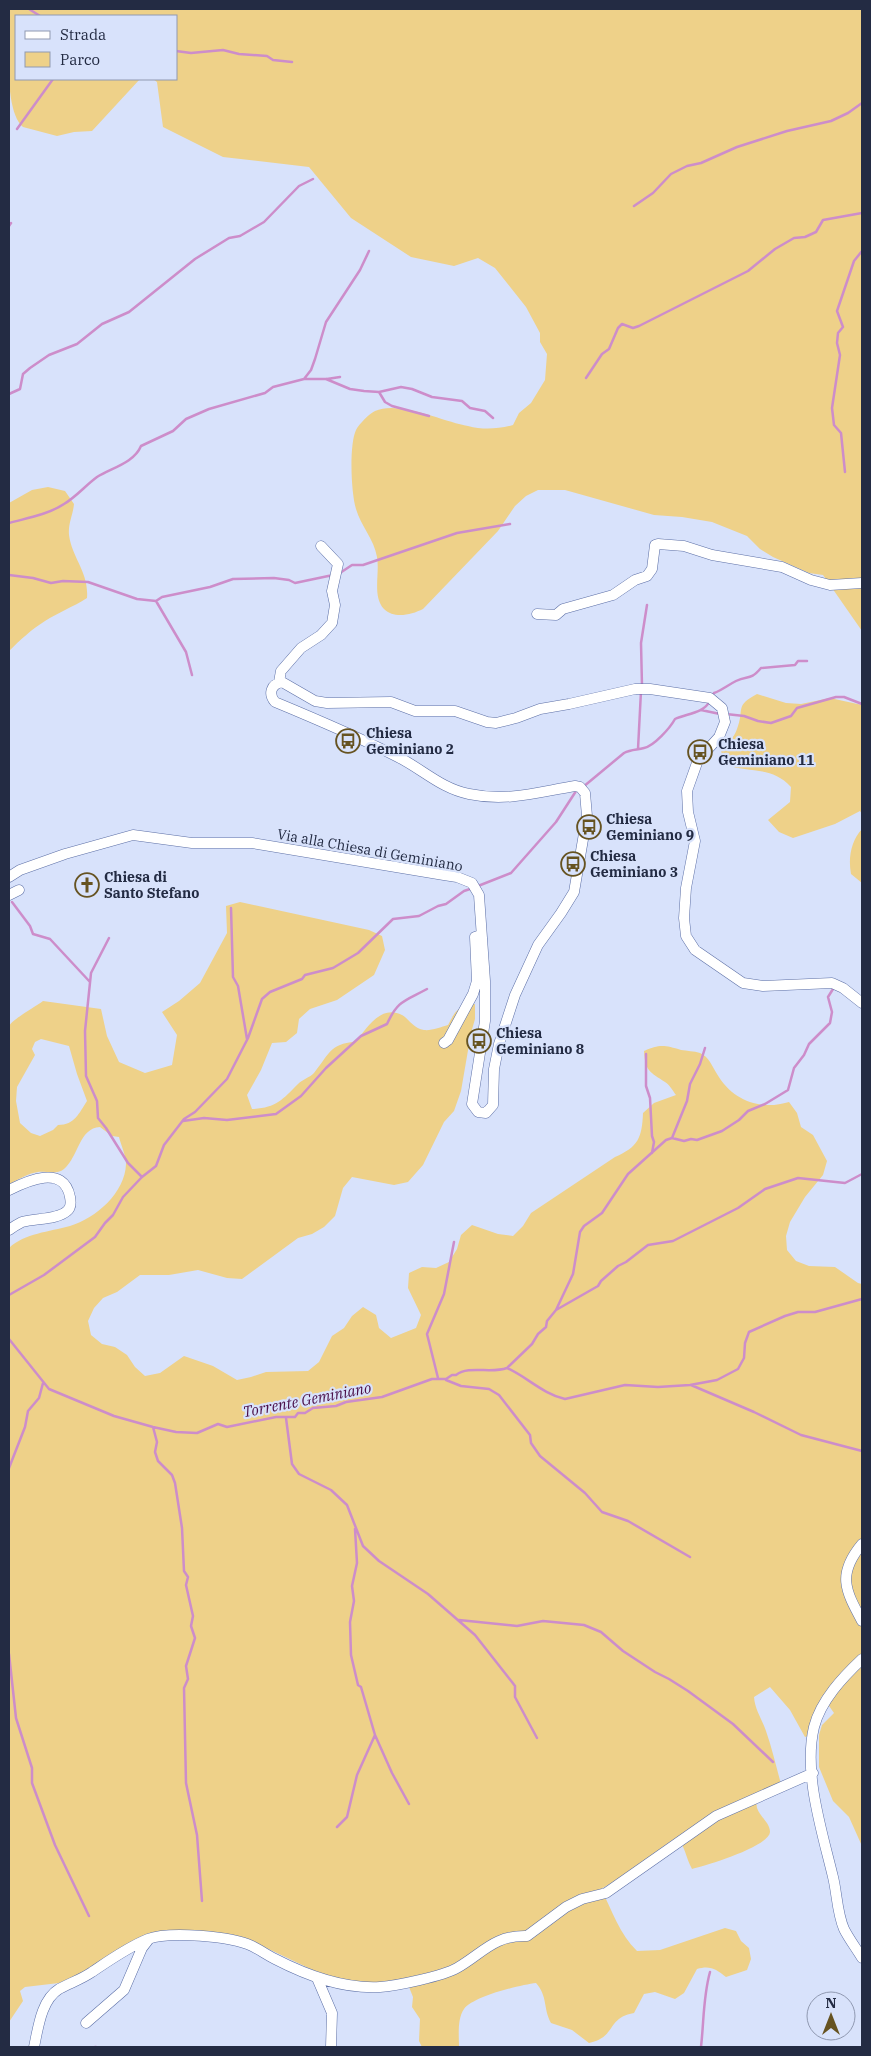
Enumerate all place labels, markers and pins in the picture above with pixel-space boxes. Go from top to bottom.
place label: Chiesa Geminiano 2 [366,724,454,758]
bus stop icon: Chiesa Geminiano 2 [335,728,361,754]
place label: Chiesa Geminiano 11 [718,735,814,769]
bus stop icon: Chiesa Geminiano 11 [687,739,713,765]
place label: Chiesa Geminiano 9 [606,810,694,844]
bus stop icon: Chiesa Geminiano 9 [576,814,602,840]
place label: Chiesa Geminiano 3 [590,847,678,881]
bus stop icon: Chiesa Geminiano 3 [560,851,586,877]
place label: Chiesa di Santo Stefano [104,868,199,902]
church icon: Chiesa di Santo Stefano [74,872,100,898]
place label: Chiesa Geminiano 8 [496,1024,584,1058]
bus stop icon: Chiesa Geminiano 8 [466,1028,492,1054]

